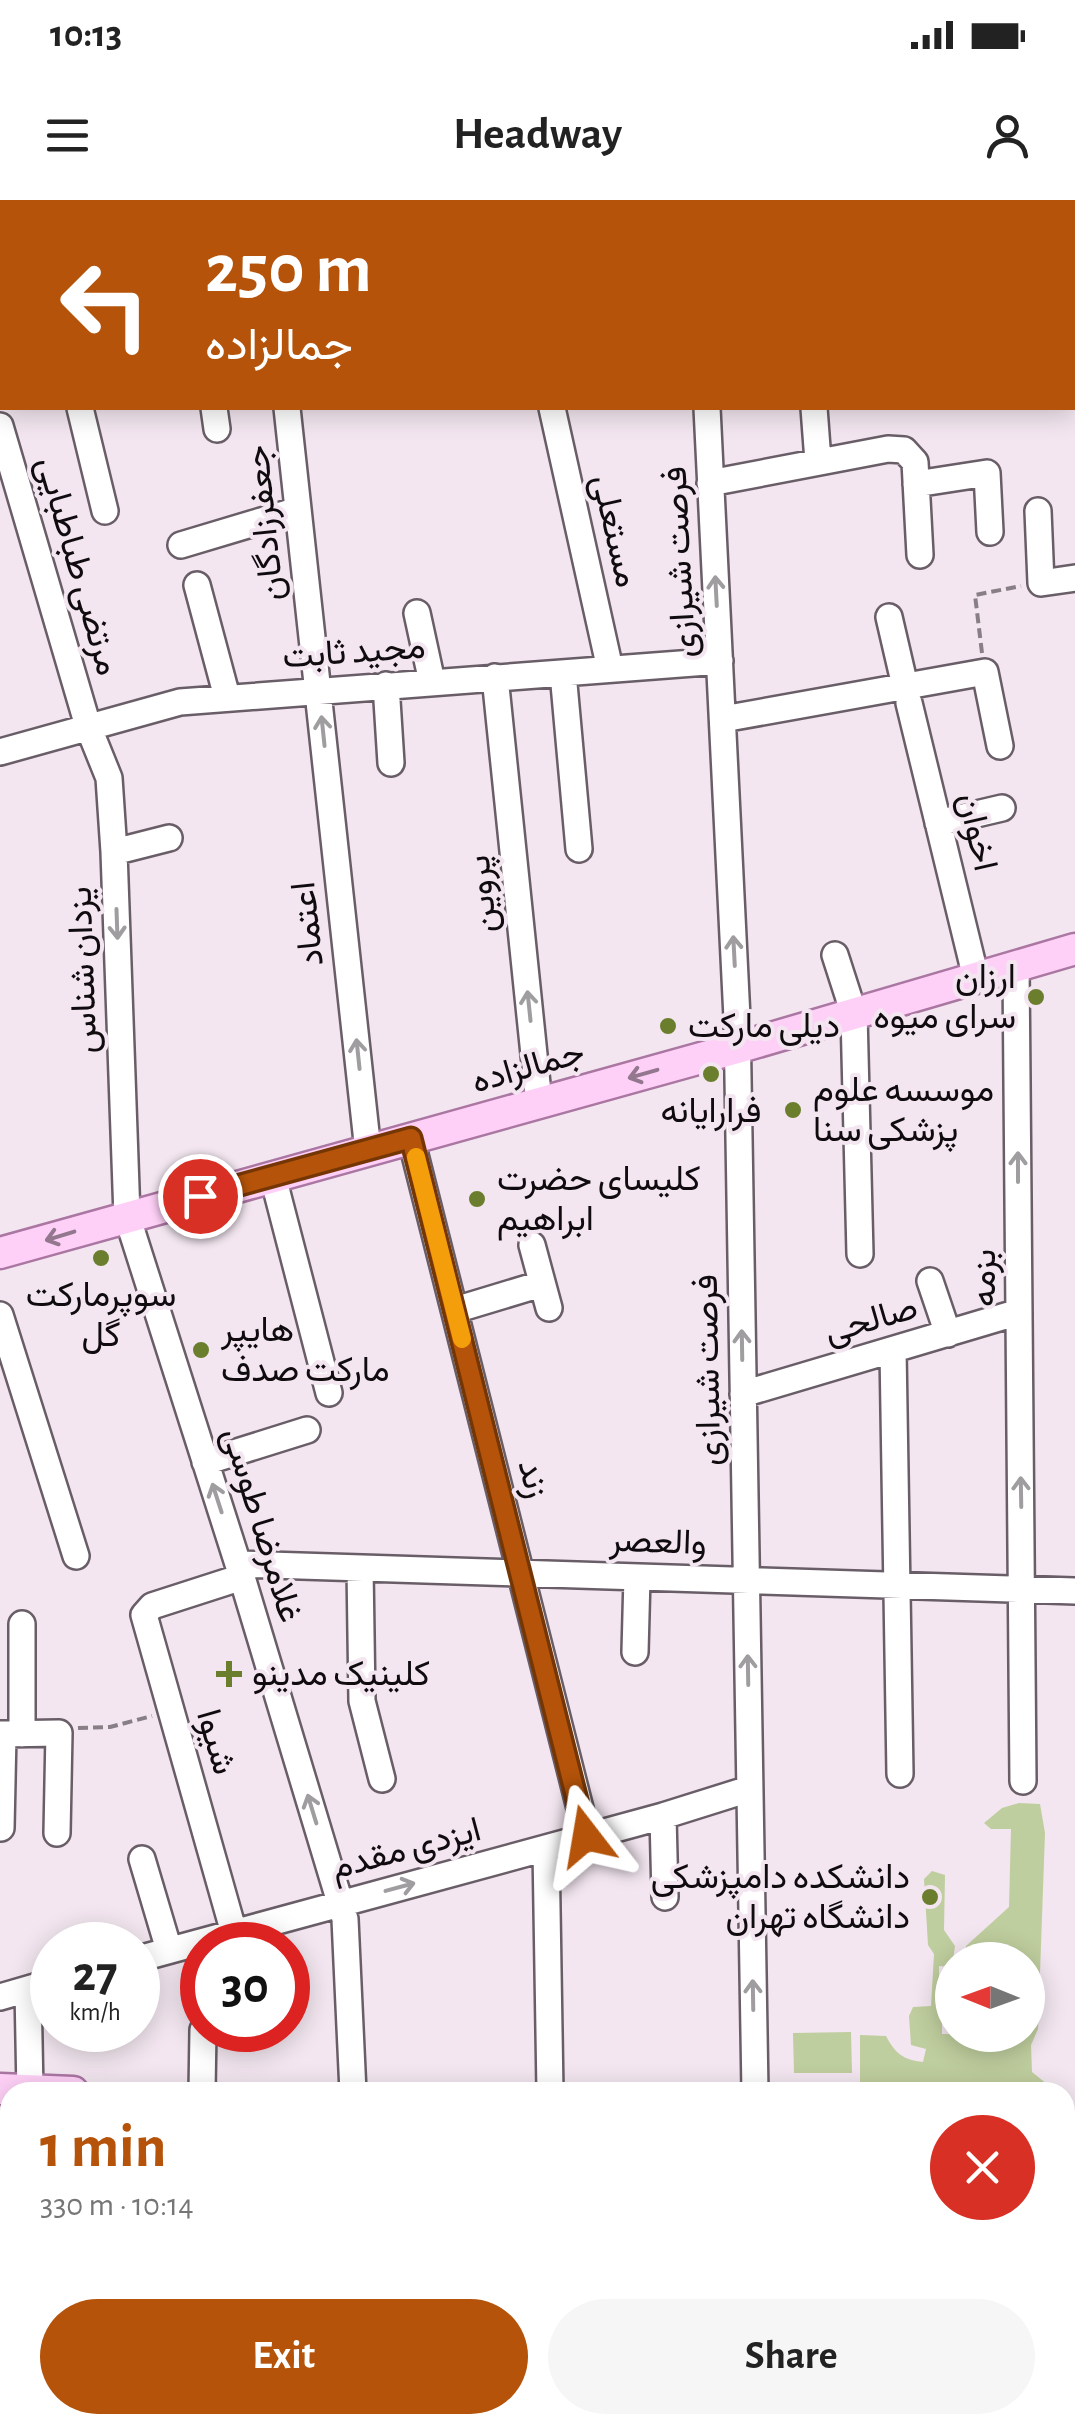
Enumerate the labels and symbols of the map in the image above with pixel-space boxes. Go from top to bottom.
street label: جعفرزادگان [239,443,294,603]
street label: مرتضی طباطبایی [27,453,126,680]
street label: فرصت شیرازی [658,465,705,659]
street label: مستعلی [583,471,645,591]
one-way arrow [706,576,725,608]
street label: مجید ثابت [281,630,427,675]
one-way arrow [313,715,332,748]
street label: اخوان [948,790,1003,875]
street label: پروین [461,853,508,935]
street label: اعتماد [286,880,330,968]
street label: یزدان شناس [63,886,106,1054]
one-way arrow [108,908,127,940]
one-way arrow [724,935,743,967]
place label: ارزان سرای میوه [874,960,1016,1038]
marker: ارزان سرای میوه [1025,986,1047,1008]
one-way arrow [519,991,538,1023]
place label: دیلی مارکت [688,1009,840,1047]
marker: دیلی مارکت [657,1015,679,1037]
street label: جمالزاده [468,1034,589,1103]
one-way arrow [348,1038,367,1071]
marker: فرارایانه [700,1063,722,1085]
one-way arrow [628,1066,659,1084]
place label: موسسه علوم پزشکی سنا [813,1073,994,1153]
place label: فرارایانه [660,1094,762,1132]
marker: موسسه علوم پزشکی سنا [782,1099,804,1121]
one-way arrow [1008,1151,1028,1184]
pin [158,1154,243,1239]
place label: کلیسای حضرت ابراهیم [497,1162,700,1241]
marker: کلیسای حضرت ابراهیم [466,1188,488,1210]
one-way arrow [45,1228,76,1246]
marker: سوپرمارکت گل [90,1247,112,1269]
street label: بزمه [967,1249,1005,1307]
street label: فرصت شیرازی [689,1274,730,1466]
place label: سوپرمارکت گل [26,1278,176,1355]
street label: صالحی [820,1290,922,1352]
place label: هايپر ماركت صدف [220,1313,390,1391]
one-way arrow [733,1330,752,1362]
marker: هايپر ماركت صدف [190,1339,212,1361]
street label: غلامرضا طوسی [213,1423,308,1627]
street label: زند [508,1456,555,1502]
one-way arrow [1012,1476,1030,1508]
one-way arrow [207,1483,225,1515]
street label: والعصر [608,1523,707,1564]
one-way arrow [738,1655,757,1687]
place label: کلینیک مدینو [252,1657,430,1695]
marker: کلینیک مدینو [216,1661,242,1687]
street label: شیوا [187,1706,242,1779]
position arrow [534,1784,638,1888]
one-way arrow [302,1794,320,1825]
street label: ایزدی مقدم [327,1812,486,1890]
place label: دانشکده دامپزشکی دانشگاه تهران [651,1860,910,1938]
one-way arrow [384,1876,415,1895]
marker: دانشکده دامپزشکی دانشگاه تهران [919,1886,941,1908]
speed limit sign: 30 [180,1922,310,2052]
north arrow [935,1942,1045,2052]
one-way arrow [744,1980,763,2012]

